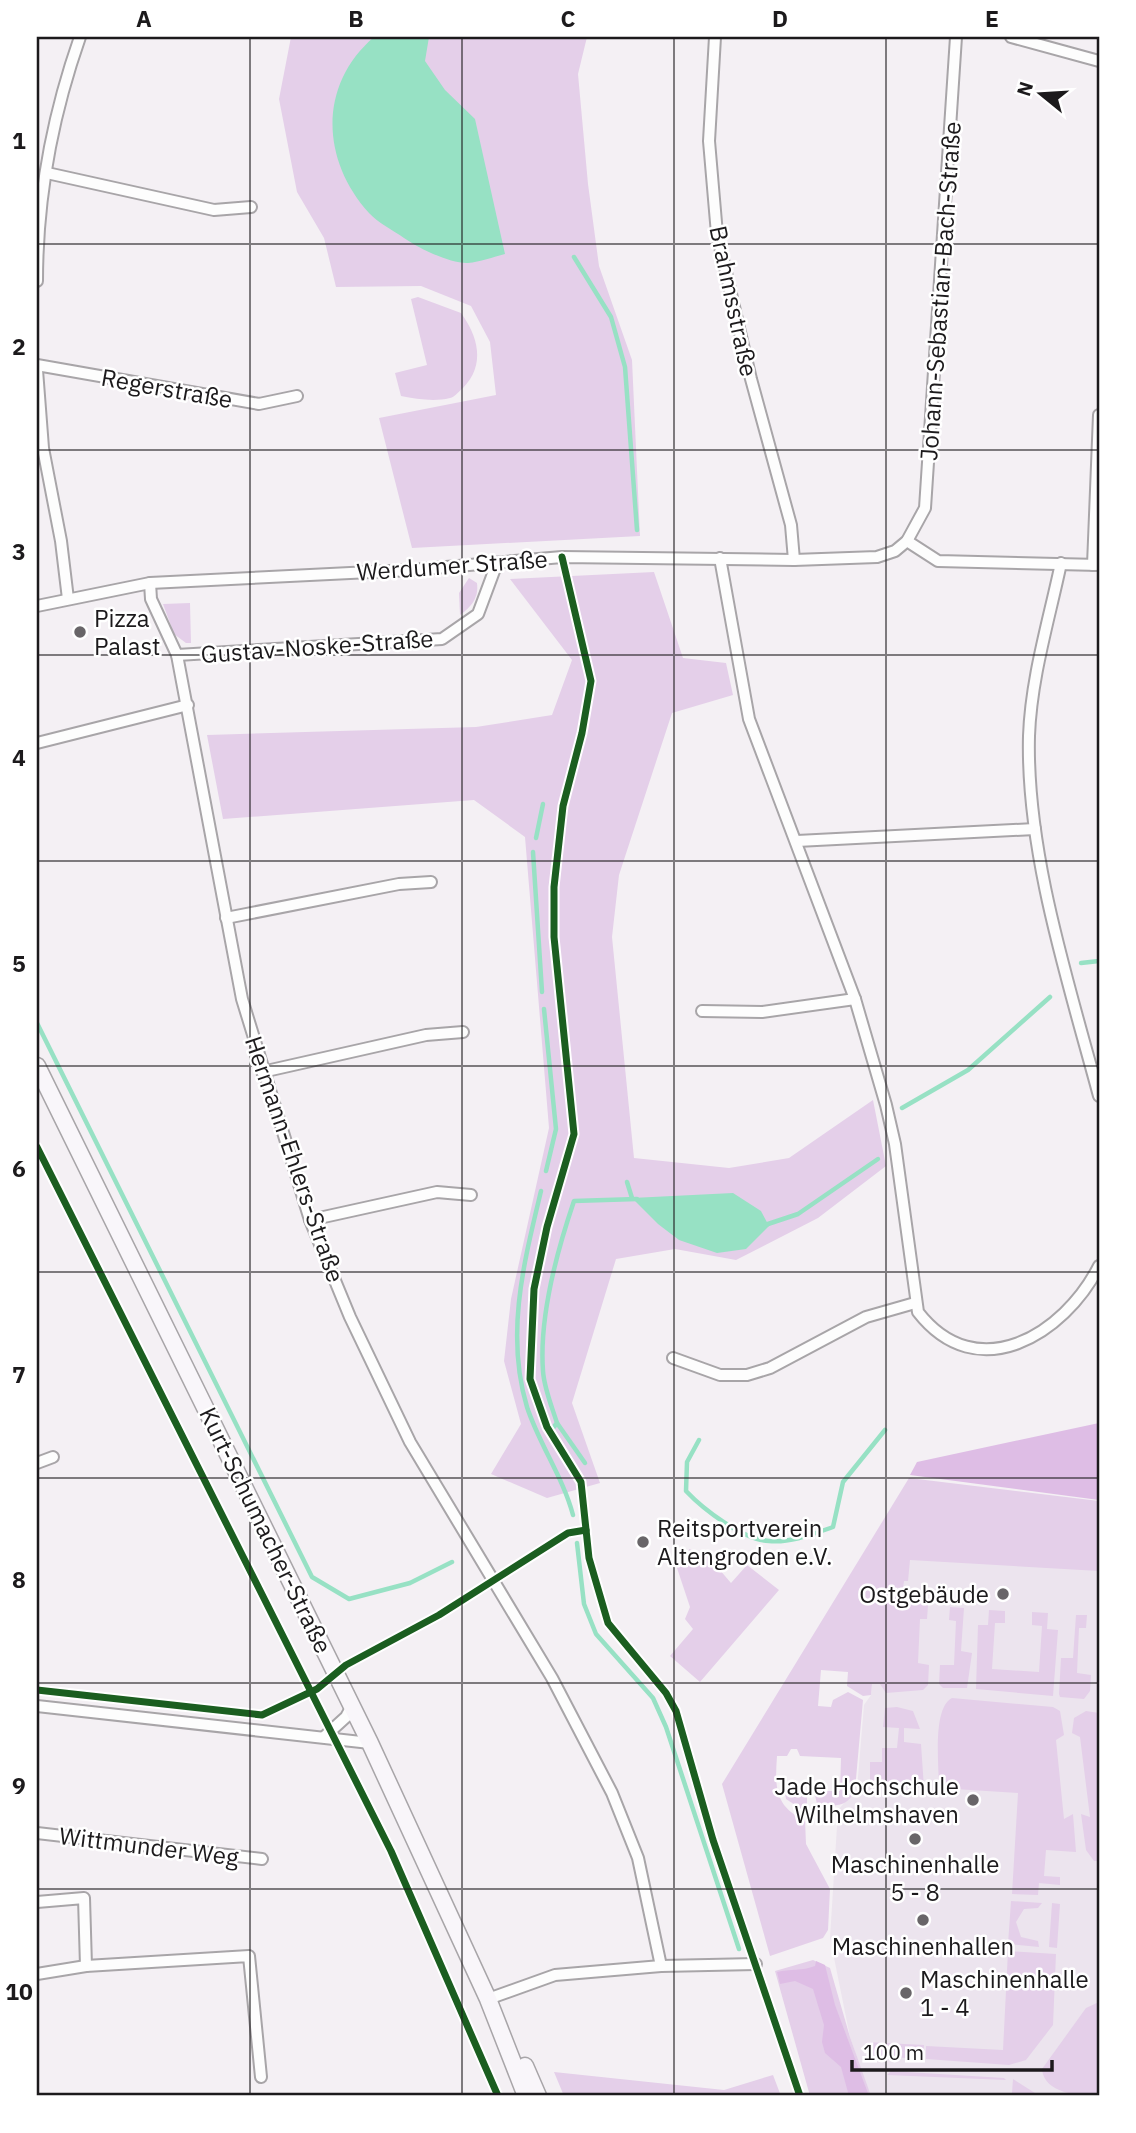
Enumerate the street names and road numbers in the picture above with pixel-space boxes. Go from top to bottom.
street label: Johann-Sebastian-Bach-Straße [912,120,968,462]
street label: Brahmsstraße [702,223,766,379]
street label: Regerstraße [99,361,235,415]
street label: Werdumer Straße [355,542,549,588]
street label: Gustav-Noske-Straße [200,622,434,670]
street label: Hermann-Ehlers-Straße [238,1032,352,1286]
street label: Kurt-Schumacher-Straße [192,1401,340,1659]
street label: Wittmunder Weg [57,1819,241,1873]

